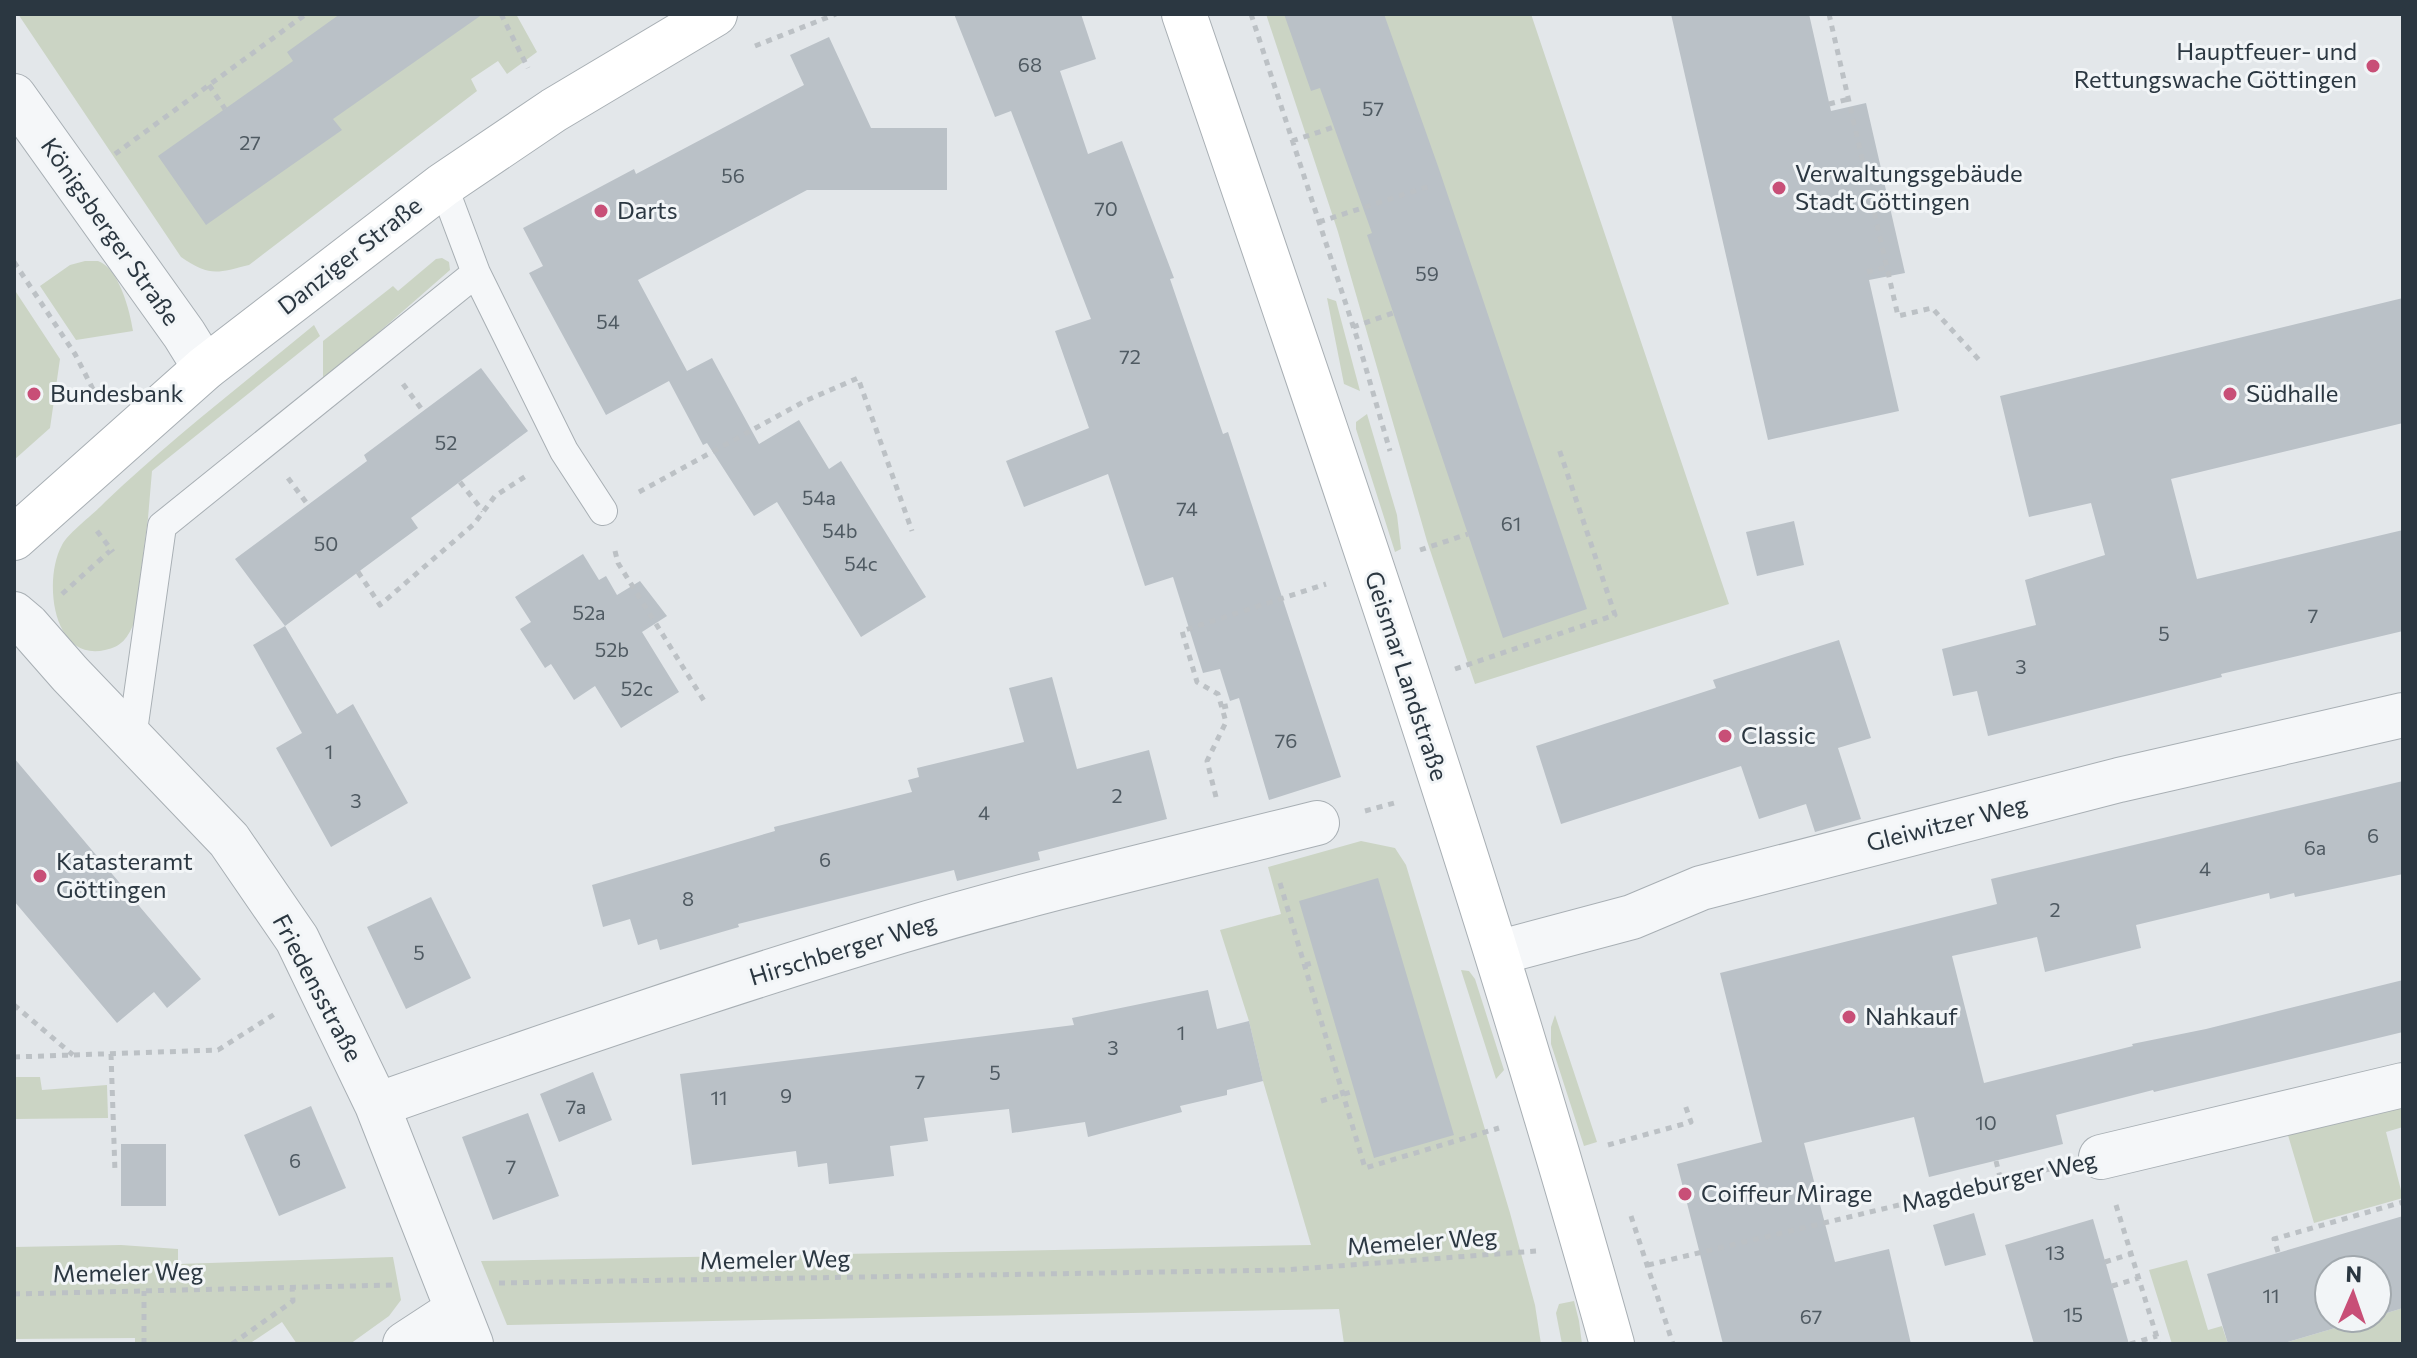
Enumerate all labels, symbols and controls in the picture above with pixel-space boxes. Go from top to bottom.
place label: Hauptfeuer- und Rettungswache Göttingen [2074,36,2357,93]
house number: 68 [1018,52,1042,76]
marker: Hauptfeuer- und Rettungswache Göttingen [2364,57,2382,75]
house number: 57 [1362,96,1384,120]
house number: 27 [239,130,261,154]
street label: Königsberger Straße [36,132,187,330]
place label: Verwaltungsgebäude Stadt Göttingen [1795,158,2023,215]
house number: 56 [721,163,745,187]
marker: Verwaltungsgebäude Stadt Göttingen [1770,179,1788,197]
street label: Danziger Straße [271,190,427,320]
place label: Darts [617,195,678,224]
house number: 70 [1094,196,1118,220]
marker: Darts [592,202,610,220]
house number: 59 [1415,261,1439,285]
house number: 54 [596,309,620,333]
house number: 72 [1119,344,1141,368]
place label: Bundesbank [50,378,184,407]
place label: Südhalle [2246,378,2339,407]
marker: Bundesbank [25,385,43,403]
marker: Südhalle [2221,385,2239,403]
house number: 52 [435,430,457,454]
house number: 54a [802,485,836,509]
house number: 74 [1176,496,1198,520]
house number: 61 [1501,511,1521,535]
house number: 54b [822,518,858,542]
house number: 50 [314,531,338,555]
house number: 54c [844,551,878,575]
street label: Geismar Landstraße [1360,567,1455,784]
house number: 52a [572,600,606,624]
house number: 7 [2308,603,2318,627]
house number: 5 [2158,621,2170,645]
house number: 52b [595,637,629,661]
house number: 3 [2015,654,2027,678]
house number: 52c [621,676,653,700]
place label: Classic [1741,720,1816,749]
marker: Classic [1716,727,1734,745]
house number: 76 [1275,728,1297,752]
house number: 1 [325,739,333,763]
house number: 2 [1111,783,1123,807]
house number: 3 [350,788,362,812]
street label: Gleiwitzer Weg [1863,789,2030,857]
house number: 4 [978,800,990,824]
house number: 6 [2367,823,2379,847]
house number: 6a [2304,835,2326,859]
place label: Katasteramt Göttingen [56,846,193,903]
house number: 6 [819,847,831,871]
house number: 4 [2199,856,2211,880]
marker: Katasteramt Göttingen [31,867,49,885]
house number: 8 [682,886,694,910]
house number: 2 [2049,897,2061,921]
street label: Hirschberger Weg [745,906,940,991]
street label: Friedensstraße [267,909,369,1066]
house number: 5 [413,940,425,964]
place label: Nahkauf [1865,1001,1958,1030]
marker: Nahkauf [1840,1008,1858,1026]
house number: 1 [1177,1020,1185,1044]
house number: 3 [1107,1035,1119,1059]
house number: 5 [989,1060,1001,1084]
house number: 7 [915,1069,925,1093]
house number: 9 [780,1083,792,1107]
house number: 11 [710,1085,728,1109]
house number: 7a [566,1094,586,1118]
house number: 10 [1975,1110,1997,1134]
street label: Magdeburger Weg [1898,1144,2099,1217]
house number: 6 [289,1148,301,1172]
house number: 7 [506,1154,516,1178]
place label: Coiffeur Mirage [1701,1178,1873,1207]
marker: Coiffeur Mirage [1676,1185,1694,1203]
street label: Memeler Weg [1346,1221,1498,1260]
house number: 13 [2045,1240,2065,1264]
street label: Memeler Weg [699,1243,851,1274]
north arrow [2313,1254,2393,1334]
street label: Memeler Weg [52,1256,204,1287]
text: N [2345,1260,2362,1287]
house number: 11 [2262,1283,2280,1307]
house number: 15 [2063,1302,2083,1326]
house number: 67 [1800,1304,1822,1328]

